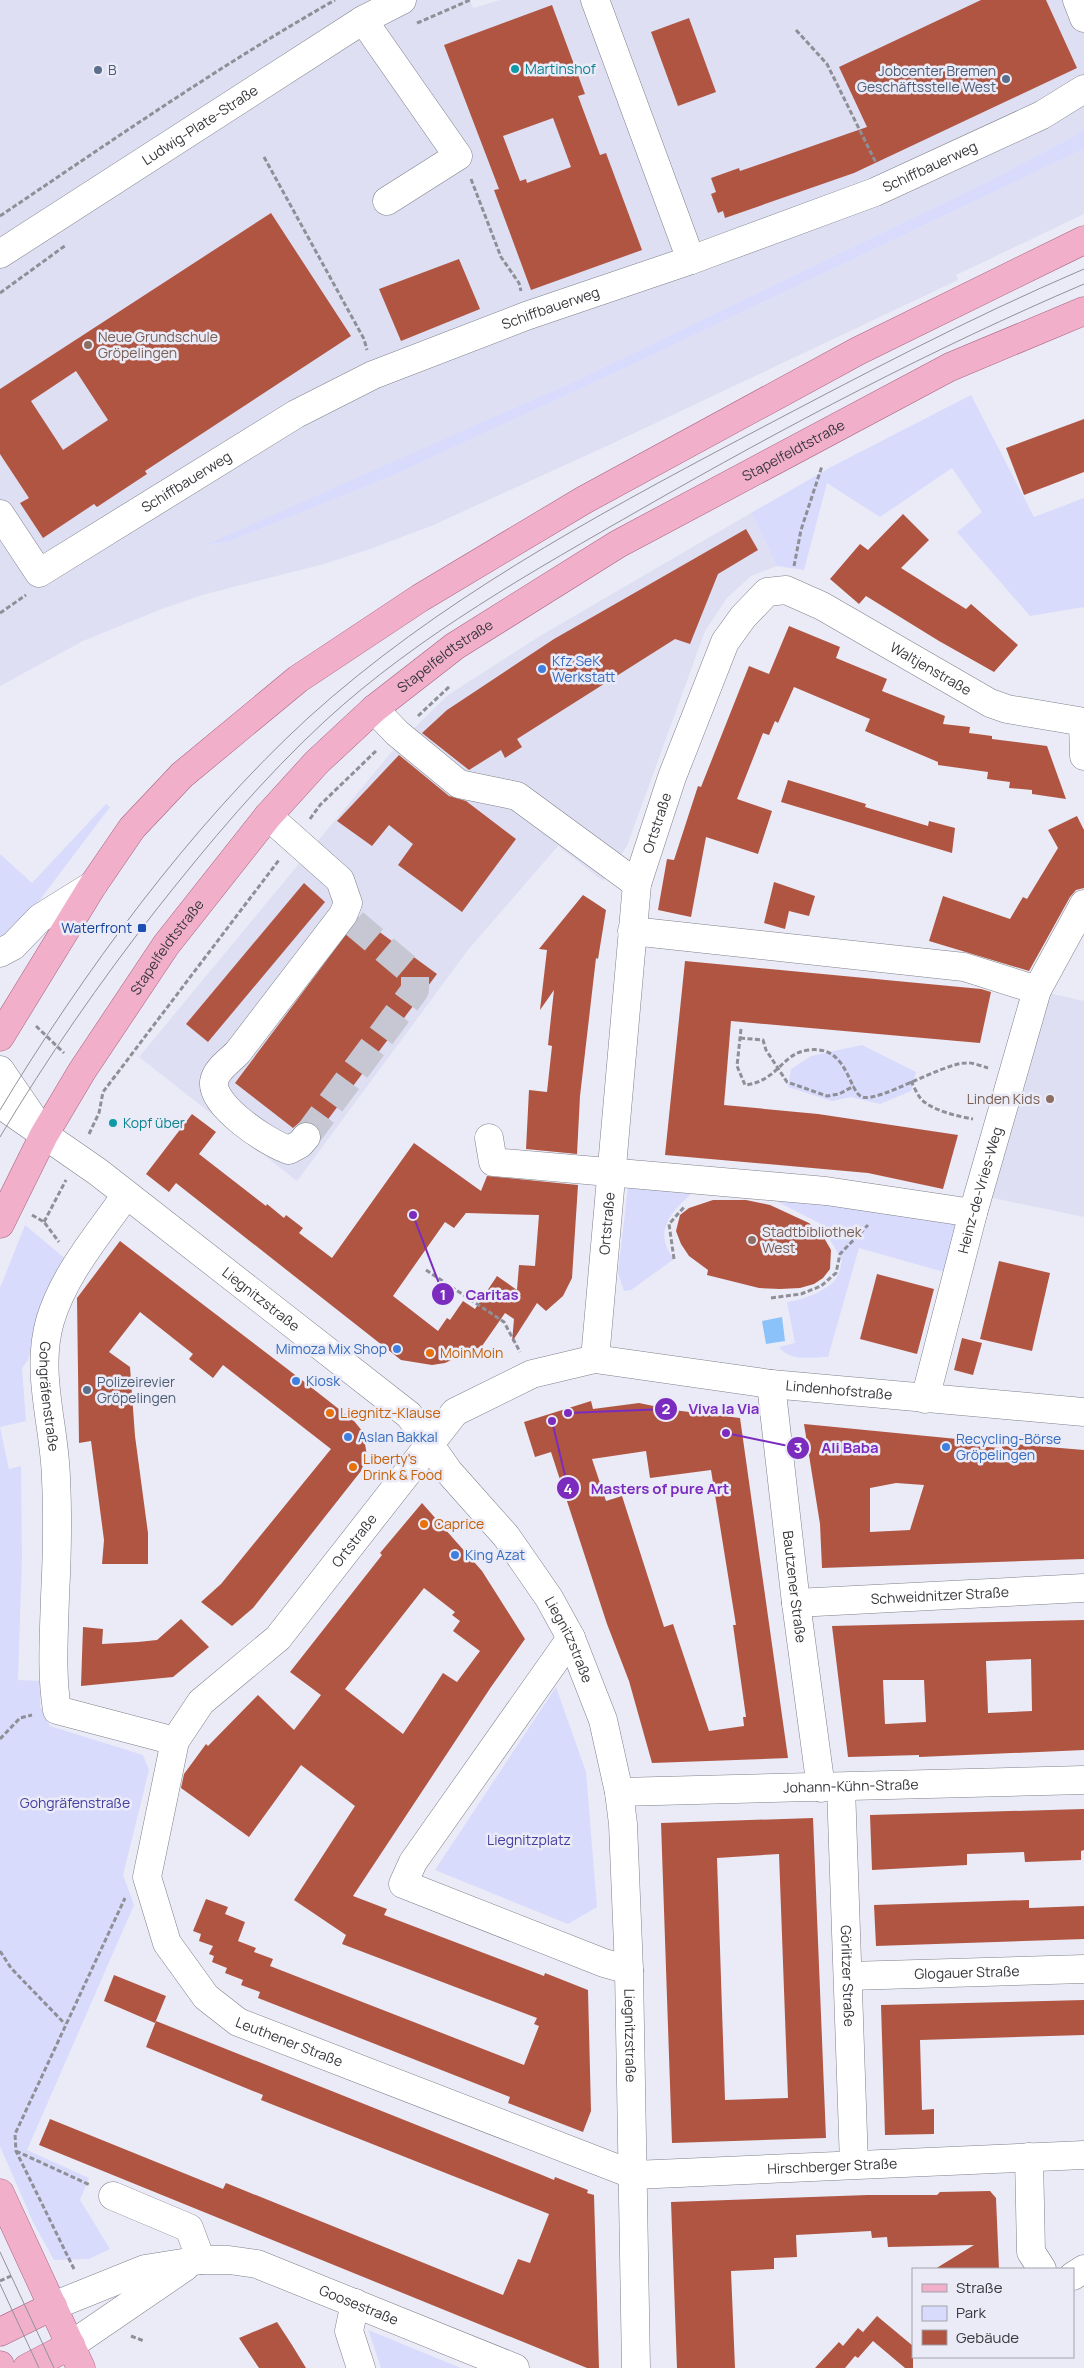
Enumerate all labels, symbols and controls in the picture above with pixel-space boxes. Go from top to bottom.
place label: Martinshof [525,59,596,78]
place label: B [108,60,117,79]
place label: Jobcenter Bremen Geschäftsstelle West [857,61,996,96]
marker: Martinshof [509,63,521,75]
marker: B [92,64,104,76]
marker: Jobcenter Bremen Geschäftsstelle West [1000,73,1012,85]
street label: Ludwig-Plate-Straße [138,80,261,169]
street label: Schiffbauerweg [879,136,980,196]
street label: Schiffbauerweg [499,282,602,334]
place label: Neue Grundschule Gröpelingen [98,327,218,362]
marker: Neue Grundschule Gröpelingen [82,339,94,351]
street label: Stapelfeldtstraße [738,415,848,485]
street label: Schiffbauerweg [138,446,235,516]
street label: Stapelfeldtstraße [393,615,496,697]
street label: Waltjenstraße [887,637,975,699]
place label: Kfz SeK Werkstatt [552,651,615,686]
marker: Kfz SeK Werkstatt [536,663,548,675]
street label: Ortstraße [638,790,675,856]
street label: Stapelfeldtstraße [125,895,208,998]
place label: Waterfront [61,918,132,937]
marker: Waterfront [136,922,148,934]
place label: Linden Kids [967,1089,1040,1108]
marker: Linden Kids [1044,1093,1056,1105]
place label: Kopf über [123,1113,185,1132]
marker: Kopf über [107,1117,119,1129]
street label: Heinz-de-Vries-Weg [953,1124,1006,1255]
street label: Ortstraße [594,1191,619,1256]
place label: Stadtbibliothek West [762,1222,863,1257]
marker: Stadtbibliothek West [746,1234,758,1246]
street label: Liegnitzstraße [218,1263,304,1335]
callout: Caritas [430,1279,529,1309]
text: 1 [440,1284,446,1305]
text: Caritas [465,1284,519,1305]
place label: Mimoza Mix Shop [276,1339,387,1358]
street label: Gohgräfenstraße [35,1341,64,1452]
marker: Mimoza Mix Shop [391,1343,403,1355]
place label: MoinMoin [440,1343,503,1362]
marker: MoinMoin [424,1347,436,1359]
place label: Kiosk [306,1371,341,1390]
place label: Polizeirevier Gröpelingen [97,1372,176,1407]
marker: Kiosk [290,1375,302,1387]
street label: Lindenhofstraße [785,1375,893,1404]
marker: Polizeirevier Gröpelingen [81,1384,93,1396]
callout: Viva la Via [653,1394,769,1424]
text: 2 [662,1398,671,1419]
text: Viva la Via [688,1398,760,1419]
place label: Liegnitz-Klause [340,1403,441,1422]
marker: Liegnitz-Klause [324,1407,336,1419]
place label: Aslan Bakkal [358,1427,438,1446]
place label: Recycling-Börse Gröpelingen [956,1429,1061,1464]
marker: Aslan Bakkal [342,1431,354,1443]
callout: Ali Baba [786,1433,888,1463]
text: 3 [794,1437,802,1458]
text: Ali Baba [821,1437,879,1458]
marker: Recycling-Börse Gröpelingen [940,1441,952,1453]
place label: Liberty's Drink & Food [363,1449,442,1484]
marker: Liberty's Drink & Food [347,1461,359,1473]
callout: Masters of pure Art [555,1473,739,1503]
text: 4 [563,1478,573,1499]
text: Masters of pure Art [591,1478,729,1499]
street label: Ortstraße [327,1510,381,1571]
place label: Caprice [434,1514,484,1533]
marker: Caprice [418,1518,430,1530]
street label: Bautzener Straße [779,1529,811,1644]
place label: King Azat [465,1545,526,1564]
marker: King Azat [449,1549,461,1561]
street label: Schweidnitzer Straße [870,1582,1009,1608]
street label: Liegnitzstraße [541,1593,598,1685]
street label: Johann-Kühn-Straße [783,1774,919,1797]
park label: Gohgräfenstraße [20,1793,130,1812]
park label: Liegnitzplatz [487,1830,571,1849]
street label: Görlitzer Straße [837,1925,859,2027]
street label: Glogauer Straße [914,1961,1020,1983]
street label: Liegnitzstraße [620,1988,641,2082]
street label: Leuthener Straße [233,2012,346,2071]
street label: Hirschberger Straße [767,2153,898,2178]
legend [912,2268,1074,2358]
text: Straße [956,2277,1003,2298]
street label: Goosestraße [317,2280,402,2329]
text: Park [956,2302,986,2323]
text: Gebäude [956,2327,1019,2348]

